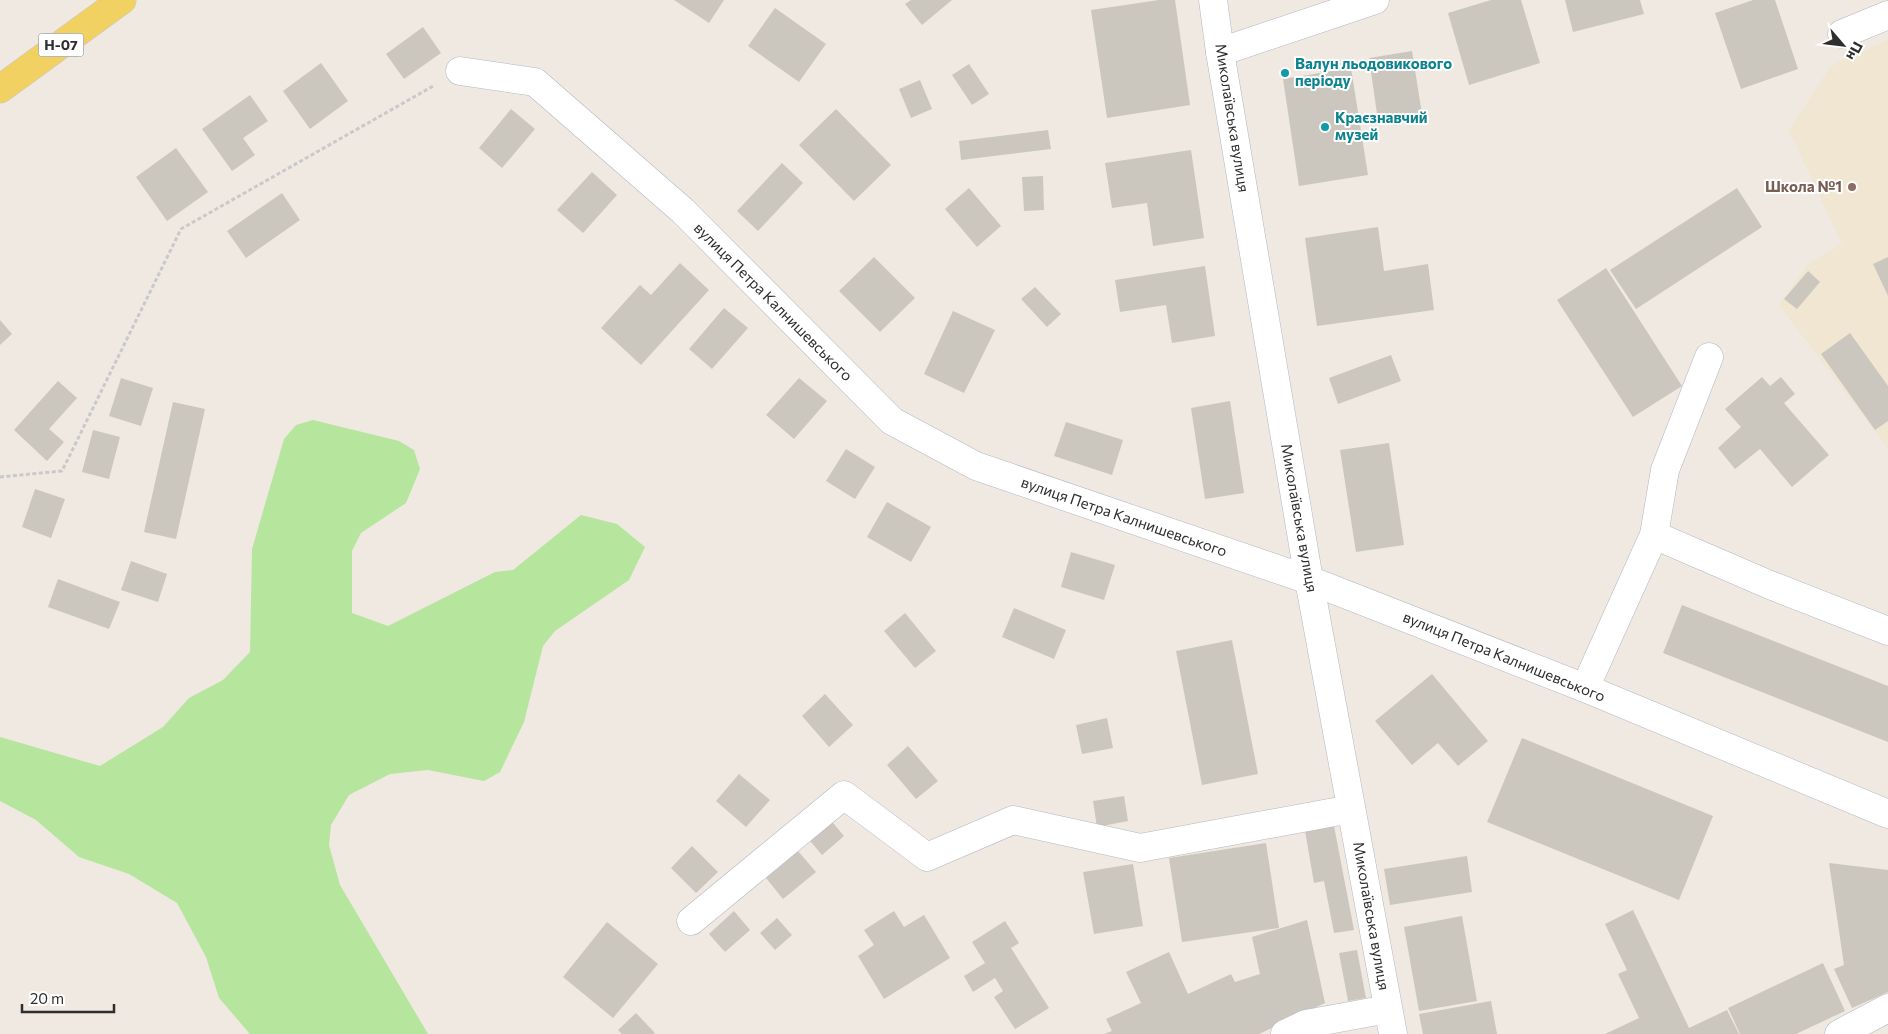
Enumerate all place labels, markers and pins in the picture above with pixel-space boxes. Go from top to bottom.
place label: Валун льодовикового періоду [1295,54,1452,89]
marker: Валун льодовикового періоду [1279,67,1291,79]
place label: Краєзнавчий музей [1335,108,1427,143]
marker: Краєзнавчий музей [1319,121,1331,133]
place label: Школа №1 [1765,177,1842,195]
marker: Школа №1 [1846,181,1858,193]

